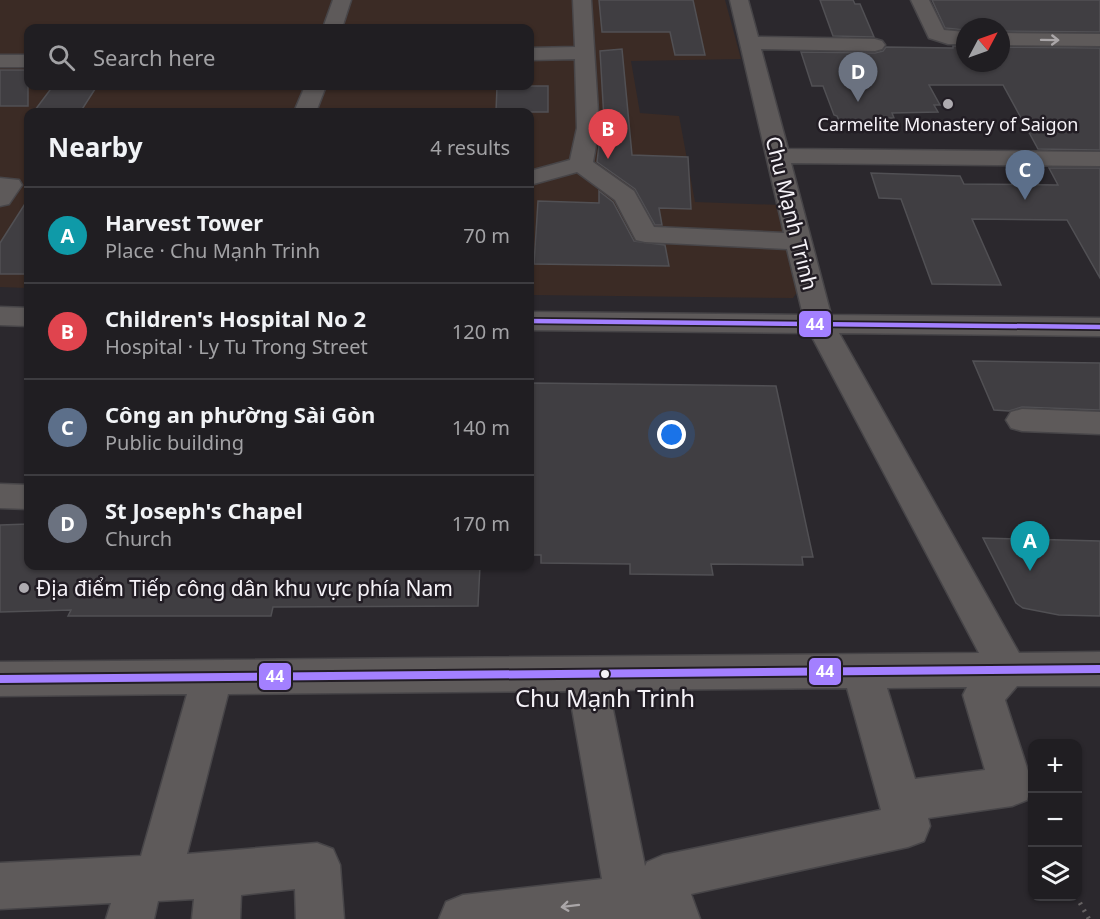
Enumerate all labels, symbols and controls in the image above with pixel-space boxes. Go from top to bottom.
north arrow [956,18,1010,72]
search box [24,24,534,90]
one-way arrow [1040,34,1060,45]
icon: search [45,41,78,74]
text: Search here [93,42,215,72]
pin: D [838,52,878,102]
marker: Carmelite Monastery of Saigon [941,97,955,111]
pin: B [588,110,628,159]
place label: Carmelite Monastery of Saigon [818,112,1078,136]
text: Nearby [48,129,143,165]
street label: Chu Mạnh Trinh [759,133,825,293]
text: 4 results [430,134,510,161]
pin: C [1006,150,1044,200]
text: Harvest Tower [105,207,263,237]
text: A [61,222,74,249]
text: 70 m [463,222,510,249]
text: Place · Chu Mạnh Trinh [105,237,320,264]
text: Children's Hospital No 2 [105,303,366,333]
line badge: 44 [798,310,832,338]
text: 44 [806,313,824,335]
text: B [61,318,74,345]
text: 120 m [452,318,510,345]
text: Hospital · Ly Tu Trong Street [105,333,368,360]
text: Công an phường Sài Gòn [105,399,375,429]
text: C [61,414,74,441]
text: 140 m [452,414,510,441]
your location [657,420,686,449]
text: Public building [105,429,244,456]
text: St Joseph's Chapel [105,495,303,525]
text: D [60,510,75,537]
text: 170 m [452,510,510,537]
pin: A [1010,522,1050,571]
text: Church [105,525,172,552]
place label: Địa điểm Tiếp công dân khu vực phía Nam [36,574,453,602]
marker: Địa điểm Tiếp công dân khu vực phía Nam [17,581,31,595]
line badge: 44 [808,657,842,686]
text: 44 [816,660,834,682]
line badge: 44 [258,662,292,691]
text: 44 [266,665,284,687]
marker: Chu Mạnh Trinh [599,668,611,680]
place label: Chu Mạnh Trinh [515,681,695,714]
map controls [1028,739,1082,901]
button: + [1028,739,1082,793]
button: − [1028,793,1082,847]
button: layers [1028,847,1082,901]
one-way arrow [560,900,580,911]

